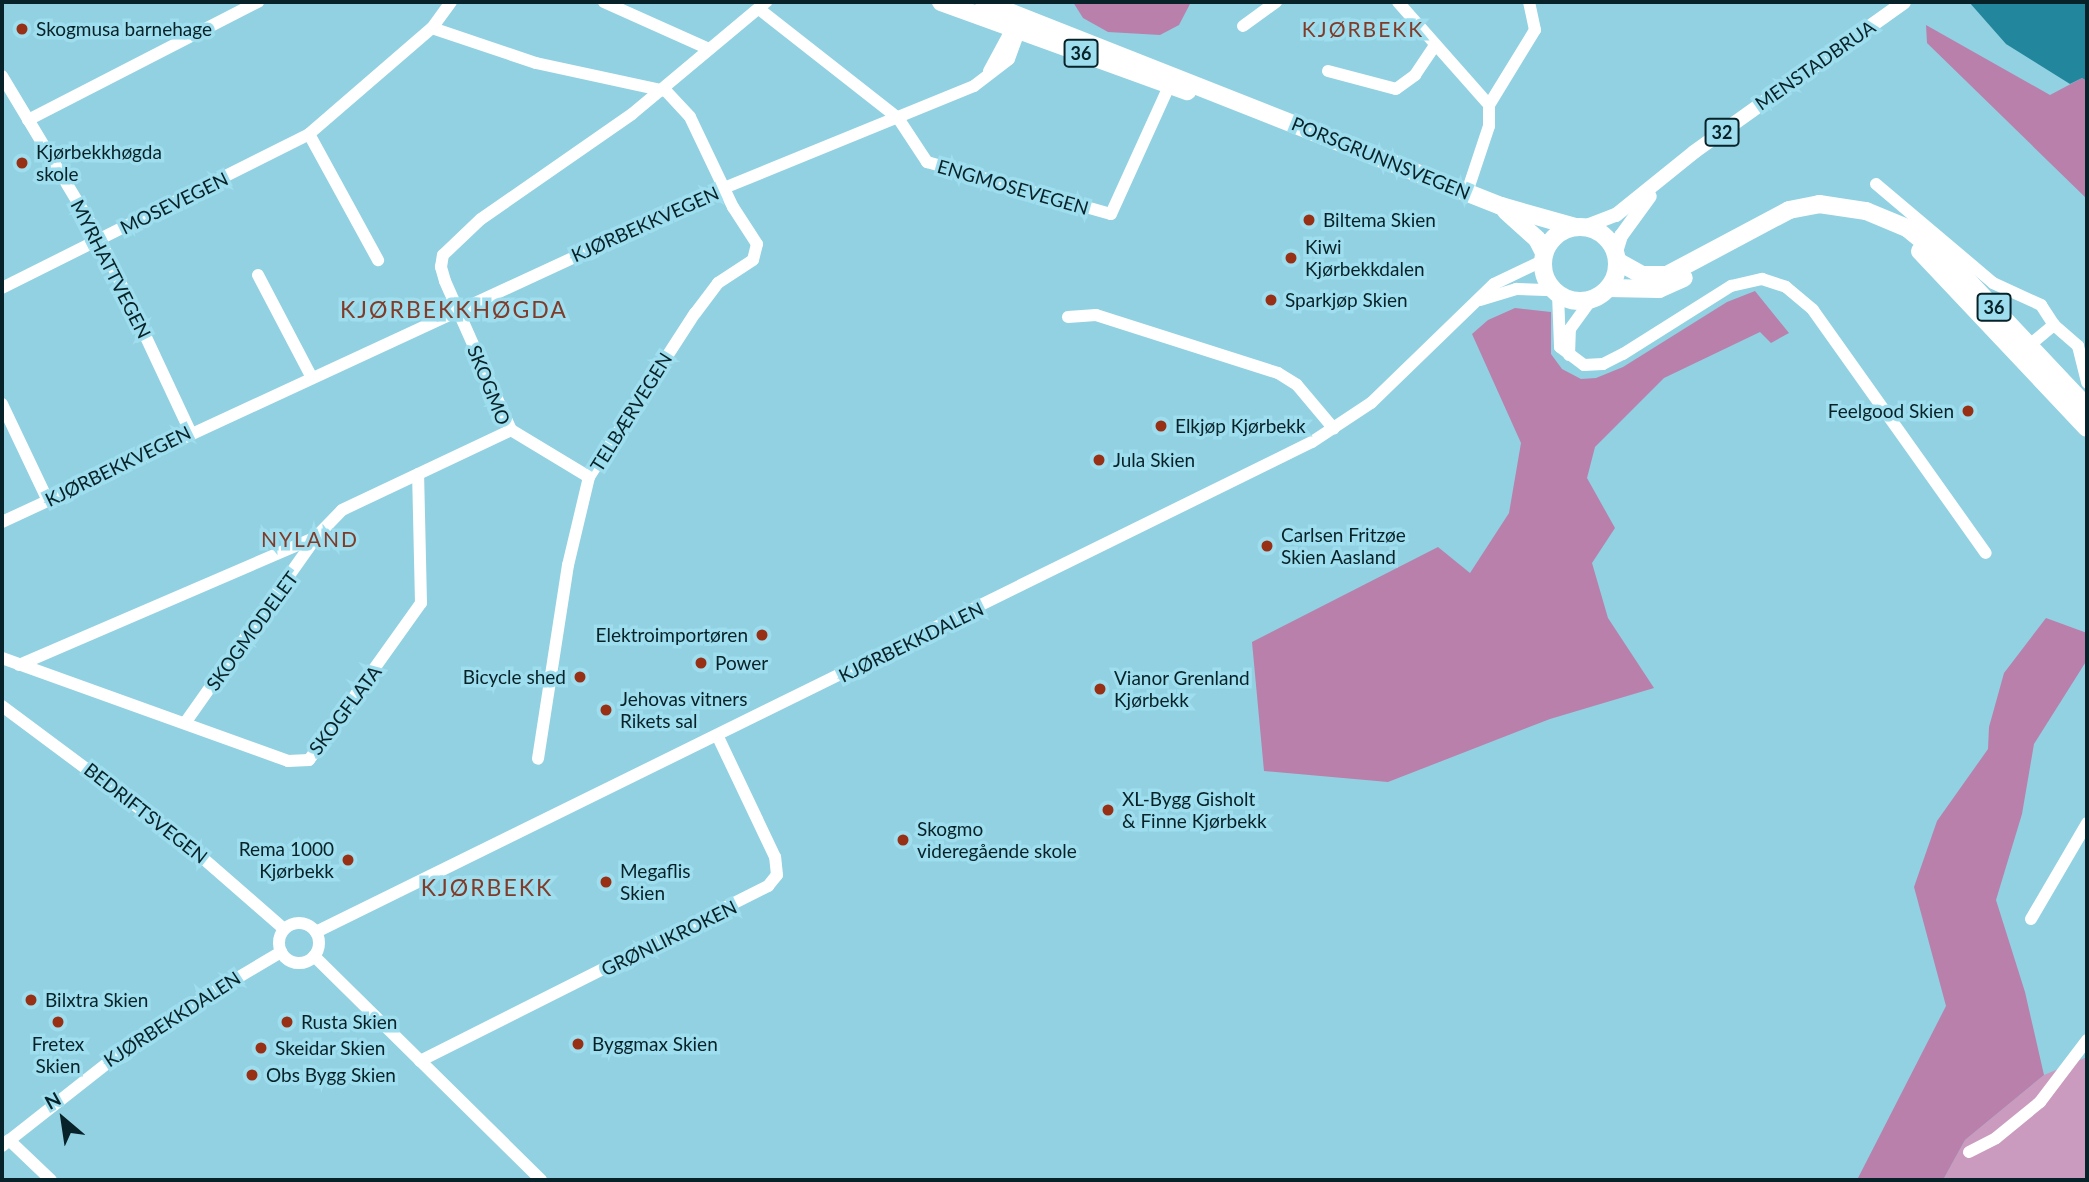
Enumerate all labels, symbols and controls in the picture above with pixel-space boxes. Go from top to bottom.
street label: MENSTADBRUA [1751,15,1879,115]
district label: KJØRBEKK [1303,16,1423,42]
place label: Skogmusa barnehage [36,18,212,40]
marker: Skogmusa barnehage [14,21,30,37]
road number: 36 [1064,38,1098,68]
street label: PORSGRUNNSVEGEN [1288,112,1474,204]
road number: 32 [1704,118,1740,146]
place label: Kjørbekkhøgda skole [36,141,162,185]
street label: ENGMOSEVEGEN [935,154,1091,220]
marker: Kjørbekkhøgda skole [14,155,30,171]
street label: MOSEVEGEN [116,167,232,239]
street label: KJØRBEKKVEGEN [568,181,722,267]
street label: MYRHATTVEGEN [66,196,156,342]
place label: Biltema Skien [1323,209,1436,231]
marker: Biltema Skien [1301,212,1317,228]
place label: Kiwi Kjørbekkdalen [1305,236,1425,280]
marker: Kiwi Kjørbekkdalen [1283,250,1299,266]
place label: Sparkjøp Skien [1285,289,1408,311]
marker: Sparkjøp Skien [1263,292,1279,308]
road number: 36 [1976,292,2011,321]
district label: KJØRBEKKHØGDA [342,295,566,323]
street label: SKOGMO [463,342,515,428]
street label: TELBÆRVEGEN [585,348,677,476]
place label: Feelgood Skien [1828,400,1954,422]
marker: Feelgood Skien [1960,403,1976,419]
place label: Elkjøp Kjørbekk [1175,415,1306,437]
marker: Elkjøp Kjørbekk [1153,418,1169,434]
street label: KJØRBEKKVEGEN [42,421,194,511]
place label: Jula Skien [1113,449,1195,471]
marker: Jula Skien [1091,452,1107,468]
place label: Carlsen Fritzøe Skien Aasland [1281,524,1406,568]
district label: NYLAND [262,526,358,552]
marker: Carlsen Fritzøe Skien Aasland [1259,538,1275,554]
street label: SKOGMODELET [201,567,303,695]
street label: KJØRBEKKDALEN [835,597,987,687]
place label: Elektroimportøren [596,624,748,646]
marker: Elektroimportøren [754,627,770,643]
place label: Power [715,652,768,674]
marker: Power [693,655,709,671]
street label: SKOGFLATA [304,661,386,759]
place label: Bicycle shed [463,666,566,688]
place label: Vianor Grenland Kjørbekk [1114,667,1250,711]
marker: Bicycle shed [572,669,588,685]
marker: Vianor Grenland Kjørbekk [1092,681,1108,697]
place label: Jehovas vitners Rikets sal [620,688,748,732]
marker: Jehovas vitners Rikets sal [598,702,614,718]
street label: BEDRIFTSVEGEN [80,758,212,868]
place label: XL-Bygg Gisholt & Finne Kjørbekk [1122,788,1267,832]
marker: XL-Bygg Gisholt & Finne Kjørbekk [1100,802,1116,818]
place label: Skogmo videregående skole [917,818,1077,862]
marker: Skogmo videregående skole [895,832,911,848]
place label: Rema 1000 Kjørbekk [239,838,334,882]
marker: Rema 1000 Kjørbekk [340,852,356,868]
place label: Megaflis Skien [620,860,691,904]
district label: KJØRBEKK [422,873,552,901]
marker: Megaflis Skien [598,874,614,890]
street label: GRØNLIKROKEN [597,895,741,981]
street label: KJØRBEKKDALEN [99,966,245,1072]
place label: Bilxtra Skien [45,989,148,1011]
marker: Bilxtra Skien [23,992,39,1008]
place label: Rusta Skien [301,1011,397,1033]
marker: Fretex Skien [50,1014,66,1030]
marker: Rusta Skien [279,1014,295,1030]
place label: Fretex Skien [32,1033,84,1077]
place label: Byggmax Skien [592,1033,718,1055]
marker: Byggmax Skien [570,1036,586,1052]
place label: Skeidar Skien [275,1037,386,1059]
marker: Skeidar Skien [253,1040,269,1056]
place label: Obs Bygg Skien [266,1064,396,1086]
marker: Obs Bygg Skien [244,1067,260,1083]
north arrow [28,1084,98,1154]
text: N [41,1087,65,1114]

